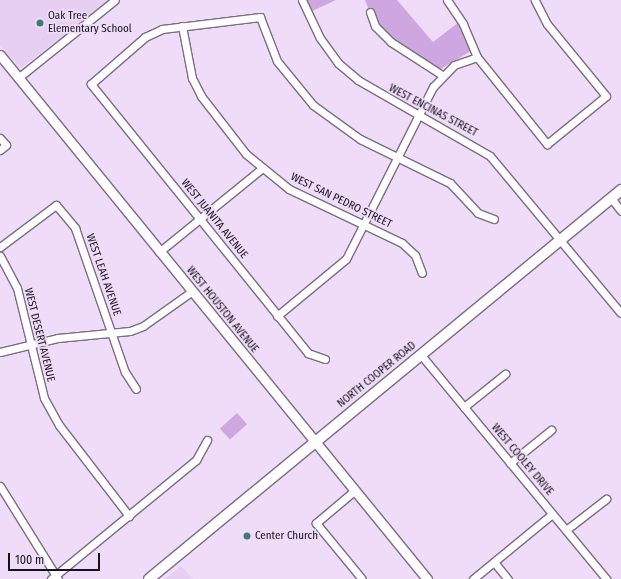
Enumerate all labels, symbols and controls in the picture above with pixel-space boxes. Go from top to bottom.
place label: Oak Tree Elementary School [48,10,132,36]
marker: Oak Tree Elementary School [35,18,45,28]
street label: WEST ENCINAS STREET [386,82,480,140]
street label: WEST SAN PEDRO STREET [288,171,394,231]
street label: WEST JUANITA AVENUE [178,177,250,261]
street label: WEST LEAH AVENUE [83,232,123,318]
street label: WEST HOUSTON AVENUE [183,264,261,356]
street label: WEST DESERT AVENUE [21,287,57,383]
street label: NORTH COOPER ROAD [335,339,419,411]
street label: WEST COOLEY DRIVE [488,422,556,498]
place label: Center Church [255,529,318,543]
marker: Center Church [242,531,252,541]
scale bar [10,545,102,571]
text: 100 m [15,553,44,567]

